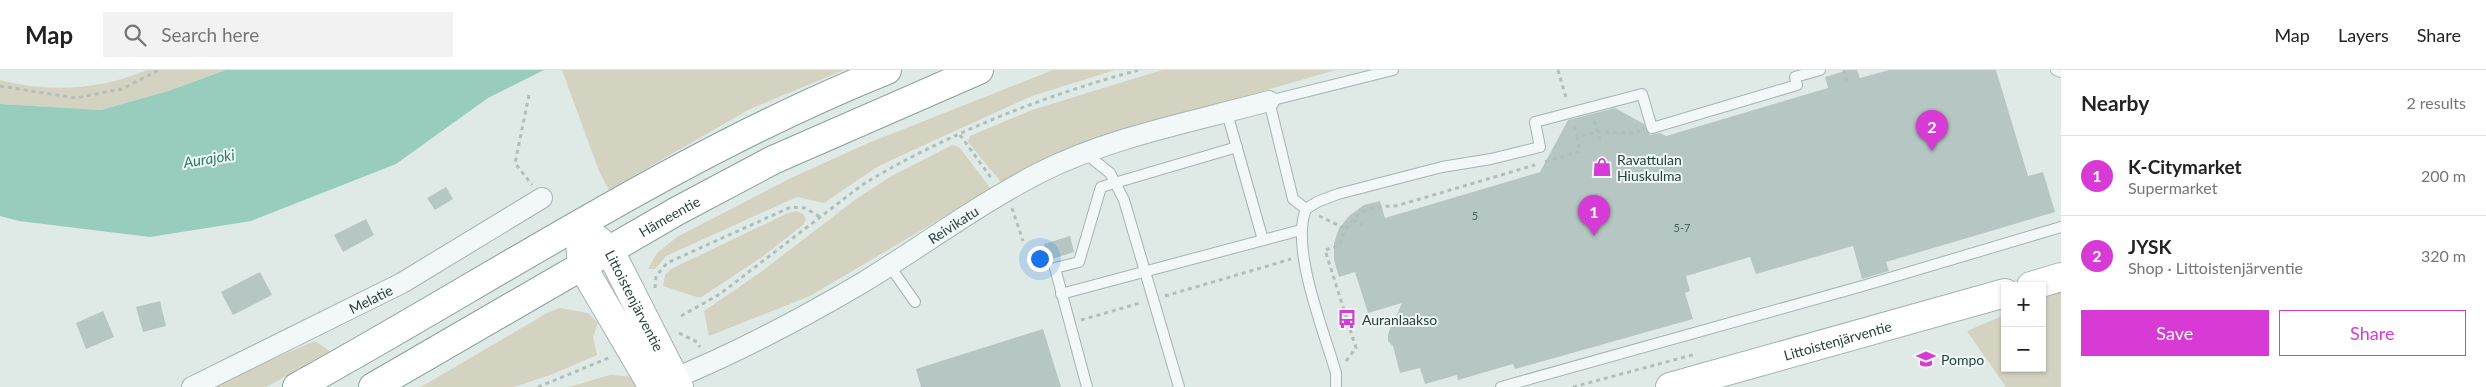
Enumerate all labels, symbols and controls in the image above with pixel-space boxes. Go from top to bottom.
search box [103,12,453,57]
text: Map [25,20,73,49]
icon: search [121,21,149,49]
text: Search here [161,23,259,46]
text: Map [2274,24,2310,46]
text: Layers [2338,24,2389,46]
text: Share [2417,24,2461,46]
text: Nearby [2081,90,2149,115]
text: 2 results [2406,93,2466,112]
pin: 2 [1916,110,1948,151]
water label: Aurajoki [181,145,236,171]
place label: Ravattulan Hiuskulma [1617,151,1682,184]
text: K-Citymarket [2128,155,2242,178]
shop icon: Ravattulan Hiuskulma [1591,156,1613,178]
text: 1 [2092,166,2102,185]
text: 200 m [2421,166,2466,185]
text: Supermarket [2128,178,2217,197]
street label: Hämeentie [635,192,703,240]
pin: 1 [1578,195,1610,236]
street label: Reivikatu [924,202,981,247]
house number: 5 [1472,209,1478,222]
house number: 5-7 [1674,221,1690,234]
text: JYSK [2128,235,2171,258]
your location [1027,246,1053,272]
text: 2 [2092,246,2102,265]
text: 320 m [2421,246,2466,265]
street label: Littoistenjärventie [602,247,668,354]
text: Shop · Littoistenjärventie [2128,258,2303,277]
street label: Melatie [346,281,395,317]
map controls [2001,282,2046,372]
button: + [2001,282,2046,327]
bus stop icon: Auranlaakso [1336,308,1358,330]
button: Save [2081,310,2269,356]
button: Share [2279,310,2466,356]
place label: Auranlaakso [1362,311,1437,328]
street label: Littoistenjärventie [1782,317,1893,363]
button: − [2001,327,2046,372]
school or university icon: Pompo [1915,348,1937,370]
place label: Pompo [1941,351,1984,368]

